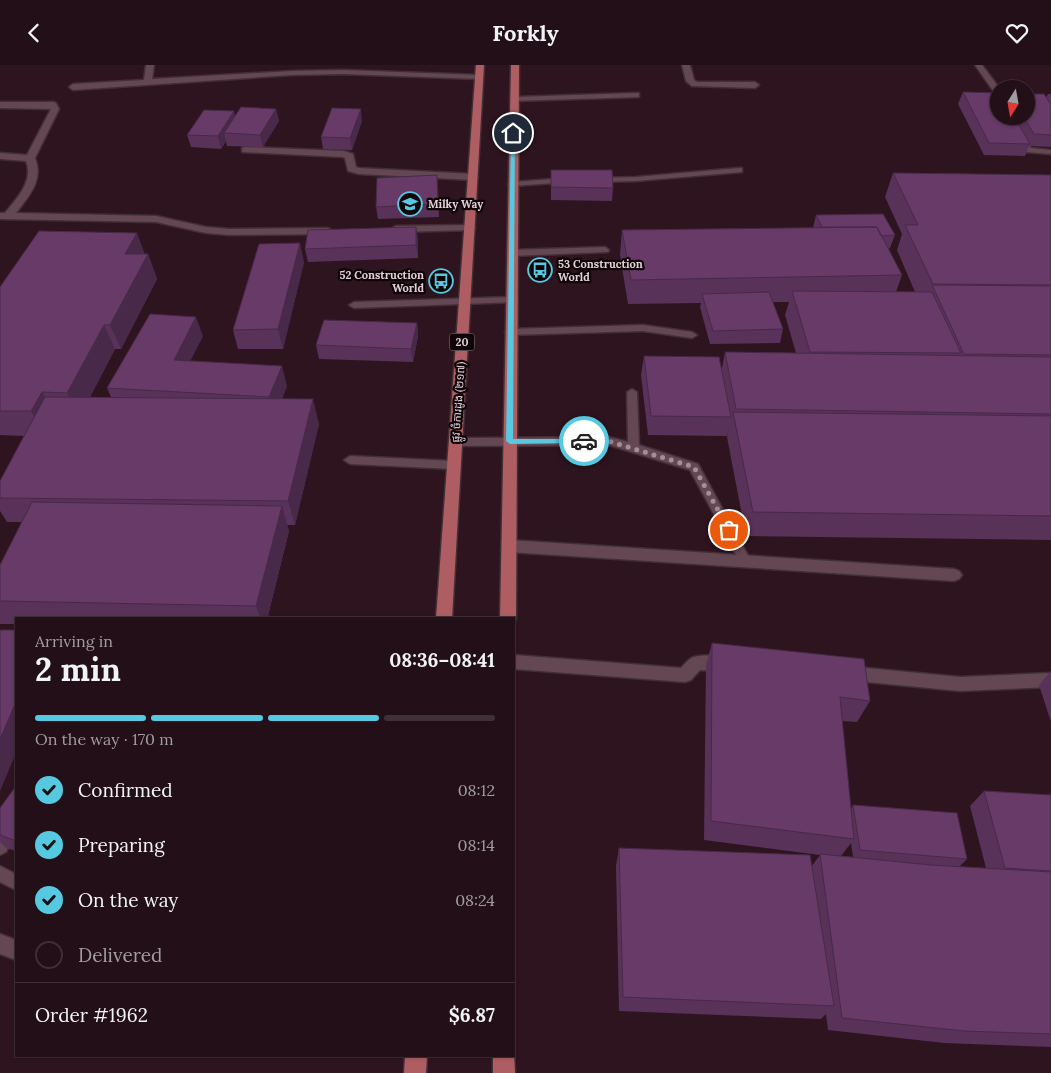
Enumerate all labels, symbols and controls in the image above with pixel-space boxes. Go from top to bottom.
icon: back [20,19,48,47]
text: Forkly [492,19,559,47]
icon: heart [1003,19,1031,47]
north arrow [990,80,1035,125]
map controls [990,80,1035,125]
pin [492,112,534,154]
icon: home [499,119,527,147]
school or university icon: Milky Way [397,191,423,217]
place label: Milky Way [428,197,484,211]
bus stop icon: 53 Construction World [527,257,553,283]
place label: 53 Construction World [558,257,643,284]
place label: 52 Construction World [339,268,424,295]
bus stop icon: 52 Construction World [428,268,454,294]
road number: 20 [450,333,474,351]
street label: ផ្លូវ ចំការដូង (២១៧) [448,361,471,443]
courier [559,416,609,466]
icon: car [570,427,598,455]
pin [708,509,750,551]
icon: bag [715,516,743,544]
text: Arriving in [35,631,113,651]
text: 08:36–08:41 [389,648,495,672]
text: 2 min [35,649,121,690]
text: On the way · 170 m [35,729,174,749]
icon: check [35,776,63,804]
text: Confirmed [78,778,173,802]
text: 08:12 [458,780,495,800]
icon: check [35,831,63,859]
text: Preparing [78,833,165,857]
text: 08:14 [458,835,495,855]
icon: check [35,886,63,914]
text: On the way [78,888,178,912]
text: 08:24 [455,890,495,910]
text: Delivered [78,943,162,967]
text: Order #1962 [35,1003,148,1027]
text: $6.87 [449,1003,495,1027]

